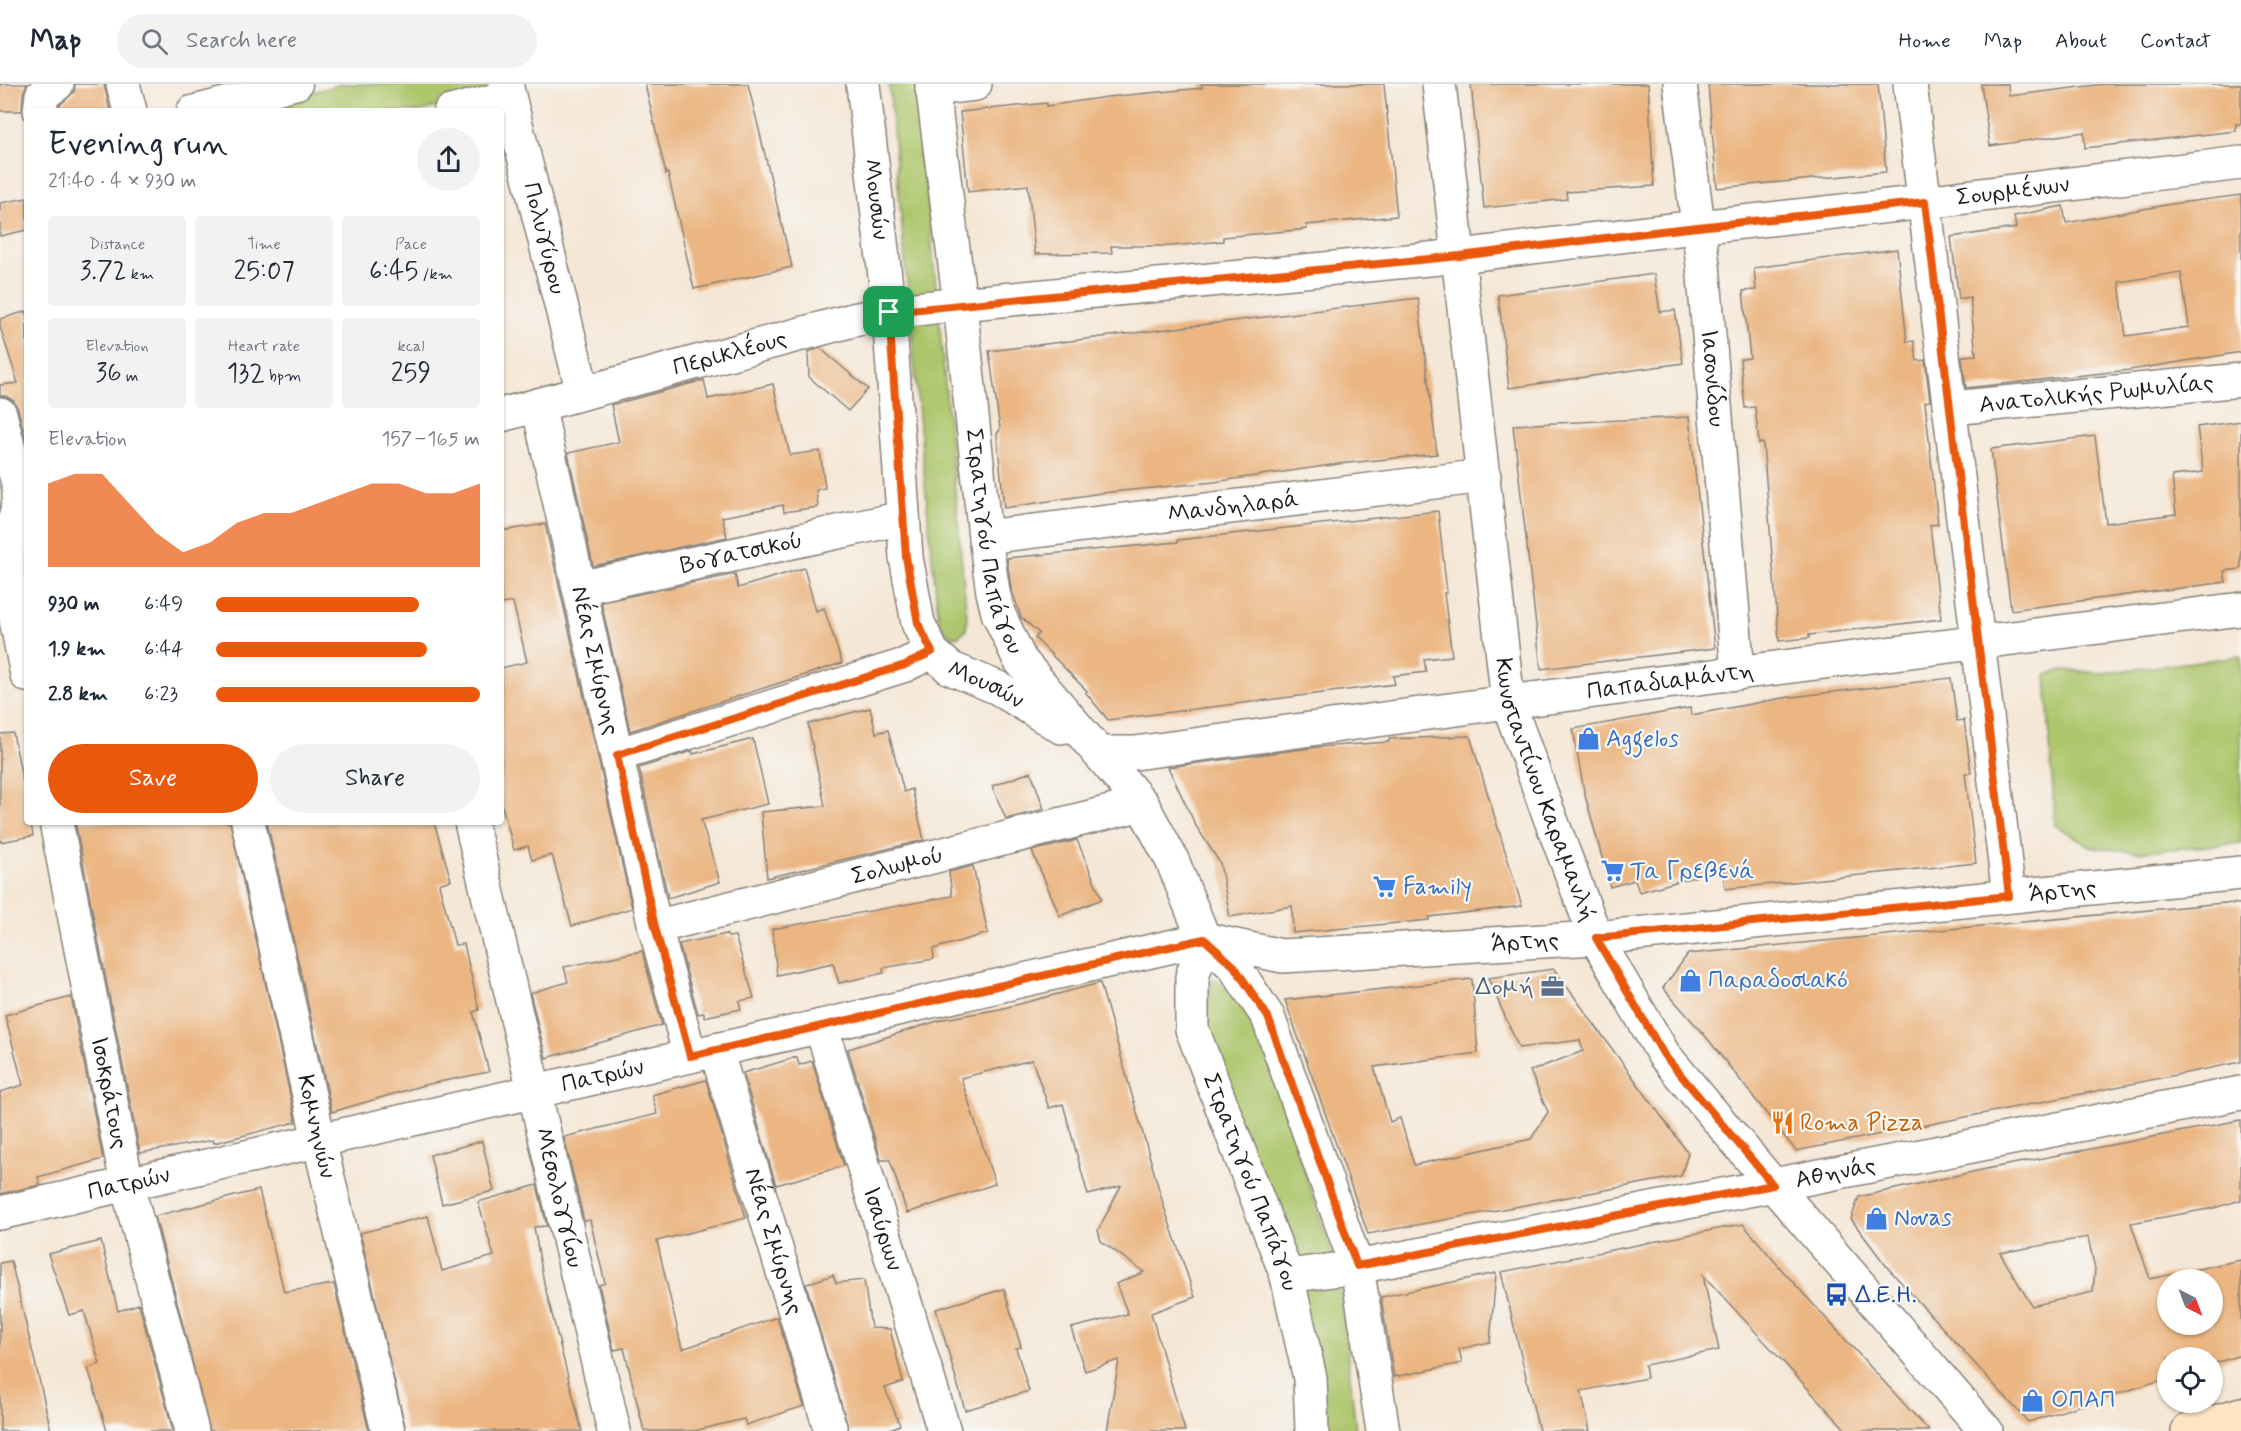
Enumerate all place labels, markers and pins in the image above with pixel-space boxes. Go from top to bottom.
pin [863,286,914,337]
place label: Aggelos [1606,724,1679,758]
shop icon: Aggelos [1575,726,1601,752]
place label: Τα Γρεβενά [1630,856,1754,887]
supermarket icon: Τα Γρεβενά [1599,858,1625,884]
place label: Family [1403,872,1472,903]
supermarket icon: Family [1372,874,1398,900]
place label: Παραδοσιακό [1708,965,1848,996]
shop icon: Παραδοσιακό [1677,967,1703,993]
place label: Δομή [1475,972,1534,1003]
office icon: Δομή [1539,974,1565,1000]
place label: Roma Pizza [1800,1108,1923,1139]
restaurant icon: Roma Pizza [1769,1110,1795,1136]
place label: Novas [1894,1203,1952,1234]
shop icon: Novas [1863,1205,1889,1231]
place label: Δ.Ε.Η. [1855,1280,1917,1311]
bus stop icon: Δ.Ε.Η. [1824,1282,1850,1308]
place label: ΟΠΑΠ [2051,1385,2116,1416]
shop icon: ΟΠΑΠ [2020,1387,2046,1413]

